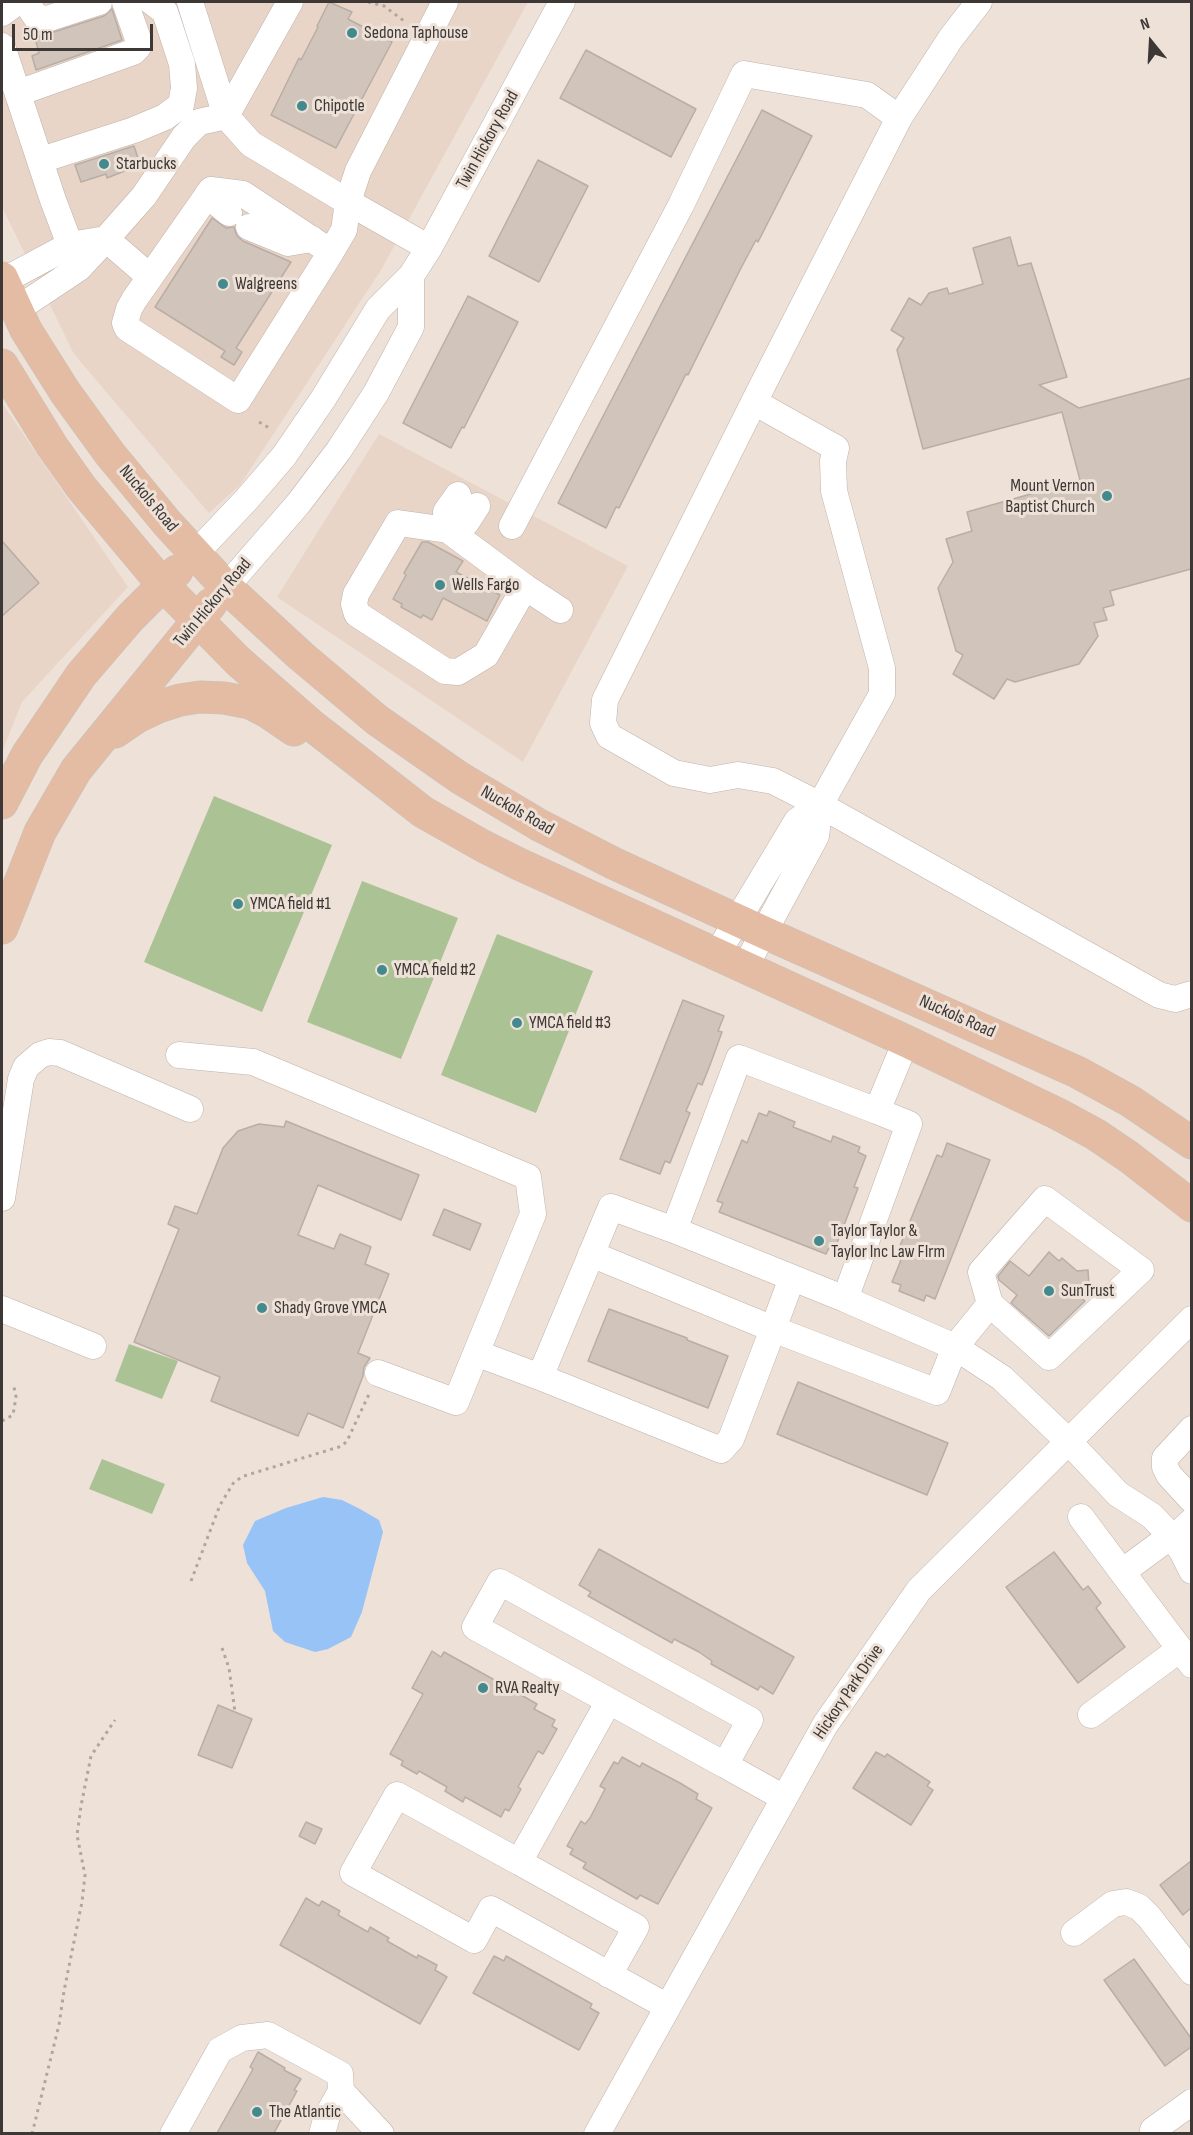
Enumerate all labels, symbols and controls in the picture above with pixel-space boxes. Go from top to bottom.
scale bar [15,12,156,50]
north arrow [1121,12,1181,72]
text: N [1138,14,1152,35]
place label: Sedona Taphouse [364,22,468,44]
text: 50 m [23,24,53,45]
marker: Sedona Taphouse [345,26,359,40]
street label: Twin Hickory Road [452,87,524,193]
place label: Chipotle [314,95,365,117]
marker: Chipotle [295,99,309,113]
place label: Starbucks [116,153,176,175]
marker: Starbucks [97,157,111,171]
place label: Walgreens [235,273,297,295]
marker: Walgreens [216,277,230,291]
street label: Nuckols Road [114,461,182,537]
place label: Mount Vernon Baptist Church [1005,475,1095,518]
marker: Mount Vernon Baptist Church [1100,489,1114,503]
street label: Twin Hickory Road [170,554,256,652]
place label: Wells Fargo [452,574,519,596]
marker: Wells Fargo [433,578,447,592]
street label: Nuckols Road [477,781,557,841]
place label: YMCA field #1 [250,893,331,915]
marker: YMCA field #1 [231,897,245,911]
place label: YMCA field #2 [394,959,476,981]
marker: YMCA field #2 [375,963,389,977]
street label: Nuckols Road [916,991,998,1043]
place label: YMCA field #3 [529,1012,611,1034]
marker: YMCA field #3 [510,1016,524,1030]
place label: Taylor Taylor & Taylor Inc Law FIrm [831,1220,945,1262]
marker: Taylor Taylor & Taylor Inc Law FIrm [812,1234,826,1248]
place label: SunTrust [1061,1280,1115,1302]
marker: SunTrust [1042,1284,1056,1298]
place label: Shady Grove YMCA [274,1297,386,1319]
marker: Shady Grove YMCA [255,1301,269,1315]
street label: Hickory Park Drive [809,1641,889,1743]
place label: RVA Realty [495,1677,559,1699]
marker: RVA Realty [476,1681,490,1695]
place label: The Atlantic [269,2101,341,2123]
marker: The Atlantic [250,2105,264,2119]

